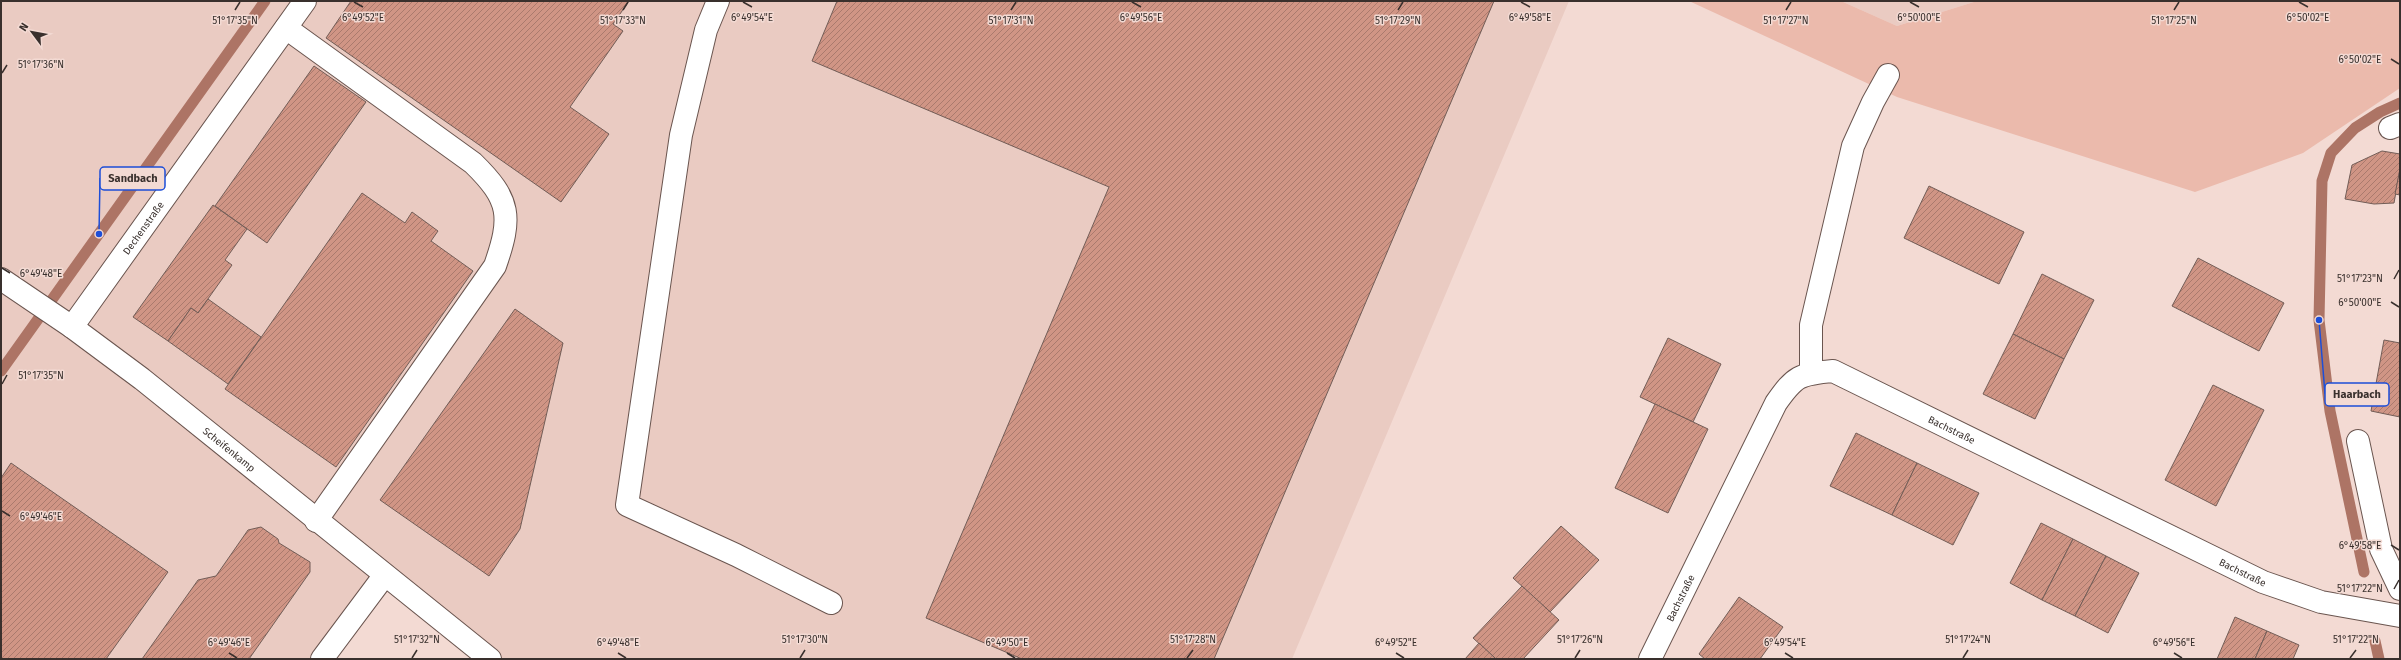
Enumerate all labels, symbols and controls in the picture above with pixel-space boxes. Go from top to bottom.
north arrow [12,12,52,52]
text: 6°49'52"E [342,12,384,24]
text: 6°49'54"E [731,12,773,24]
text: 6°49'56"E [1120,12,1162,24]
text: 6°49'58"E [1509,12,1551,24]
text: 6°50'00"E [1897,12,1941,24]
text: 6°50'02"E [2287,12,2329,24]
text: 51°17'35"N [212,15,258,27]
text: 51°17'33"N [600,15,646,27]
text: 51°17'31"N [989,15,1034,27]
text: 51°17'29"N [1375,15,1421,27]
text: 51°17'27"N [1763,15,1809,27]
text: 51°17'25"N [2151,15,2197,27]
text: N [16,20,31,34]
text: 6°50'02"E [2339,54,2381,66]
text: 51°17'36"N [18,59,64,71]
callout: Sandbach [100,167,165,190]
text: Sandbach [108,172,158,185]
street label: Dechenstraße [121,199,167,257]
text: 6°49'48"E [20,268,62,280]
text: 51°17'23"N [2337,273,2383,285]
text: 6°50'00"E [2338,297,2382,309]
text: 51°17'35"N [18,370,64,382]
callout: Haarbach [2325,383,2389,406]
text: Haarbach [2333,388,2381,401]
street label: Bachstraße [1926,414,1977,447]
street label: Scheifenkamp [200,425,257,475]
text: 6°49'46"E [20,511,62,523]
text: 6°49'58"E [2339,540,2381,552]
street label: Bachstraße [2217,556,2267,590]
street label: Bachstraße [1664,573,1698,624]
text: 51°17'22"N [2337,583,2383,595]
text: 51°17'32"N [394,634,440,646]
text: 51°17'30"N [782,634,828,646]
text: 51°17'28"N [1170,634,1216,646]
text: 51°17'26"N [1557,634,1603,646]
text: 51°17'24"N [1945,634,1991,646]
text: 51°17'22"N [2333,634,2379,646]
text: 6°49'46"E [208,637,250,649]
text: 6°49'48"E [597,637,639,649]
text: 6°49'50"E [986,637,1028,649]
text: 6°49'52"E [1375,637,1417,649]
text: 6°49'54"E [1764,637,1806,649]
text: 6°49'56"E [2153,637,2195,649]

